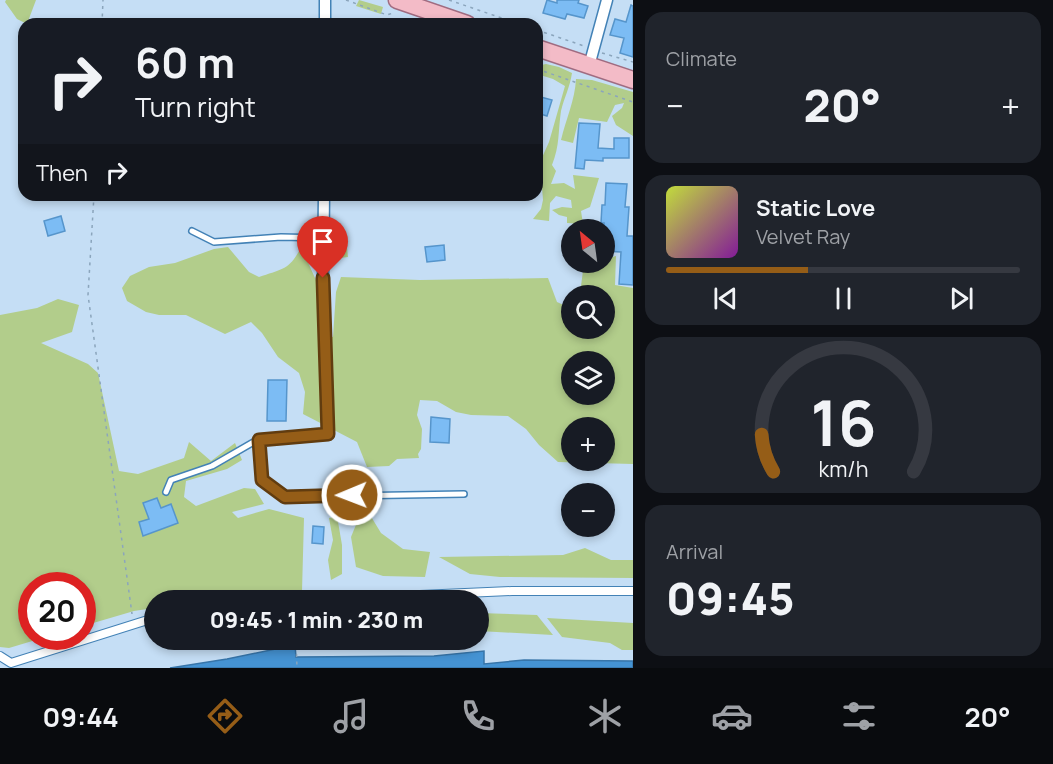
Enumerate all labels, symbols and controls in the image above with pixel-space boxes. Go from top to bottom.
text: 60 m [135,33,235,91]
icon: right [36,42,114,120]
text: Climate [666,45,737,72]
text: 20° [804,74,881,136]
text: − [666,83,684,128]
text: + [1001,83,1020,128]
text: Turn right [135,88,256,125]
icon: right [100,156,133,189]
text: Then [36,158,88,188]
text: Static Love [756,193,875,223]
pin [297,216,348,278]
north arrow [561,219,615,273]
map controls [561,219,615,537]
text: Velvet Ray [756,223,850,250]
icon: arrive [306,225,339,258]
icon: previous [709,282,742,315]
icon: pause [827,282,860,315]
icon: next [945,282,978,315]
button: search [561,285,615,339]
button: layers [561,351,615,405]
text: 16 [810,380,876,466]
button: + [561,417,615,471]
text: km/h [818,455,868,484]
position arrow [320,463,384,527]
button: − [561,483,615,537]
text: Arrival [666,538,723,565]
text: 09:45 [666,567,795,629]
speed limit sign: 20 [18,572,96,650]
text: 09:45 · 1 min · 230 m [210,605,423,635]
icon: directions [204,695,246,737]
icon: music [330,695,372,737]
icon: phone [457,695,499,737]
icon: climate [584,695,626,737]
icon: car [711,695,753,737]
icon: filters [838,695,880,737]
text: 09:44 [42,698,119,735]
text: 20° [965,698,1011,735]

